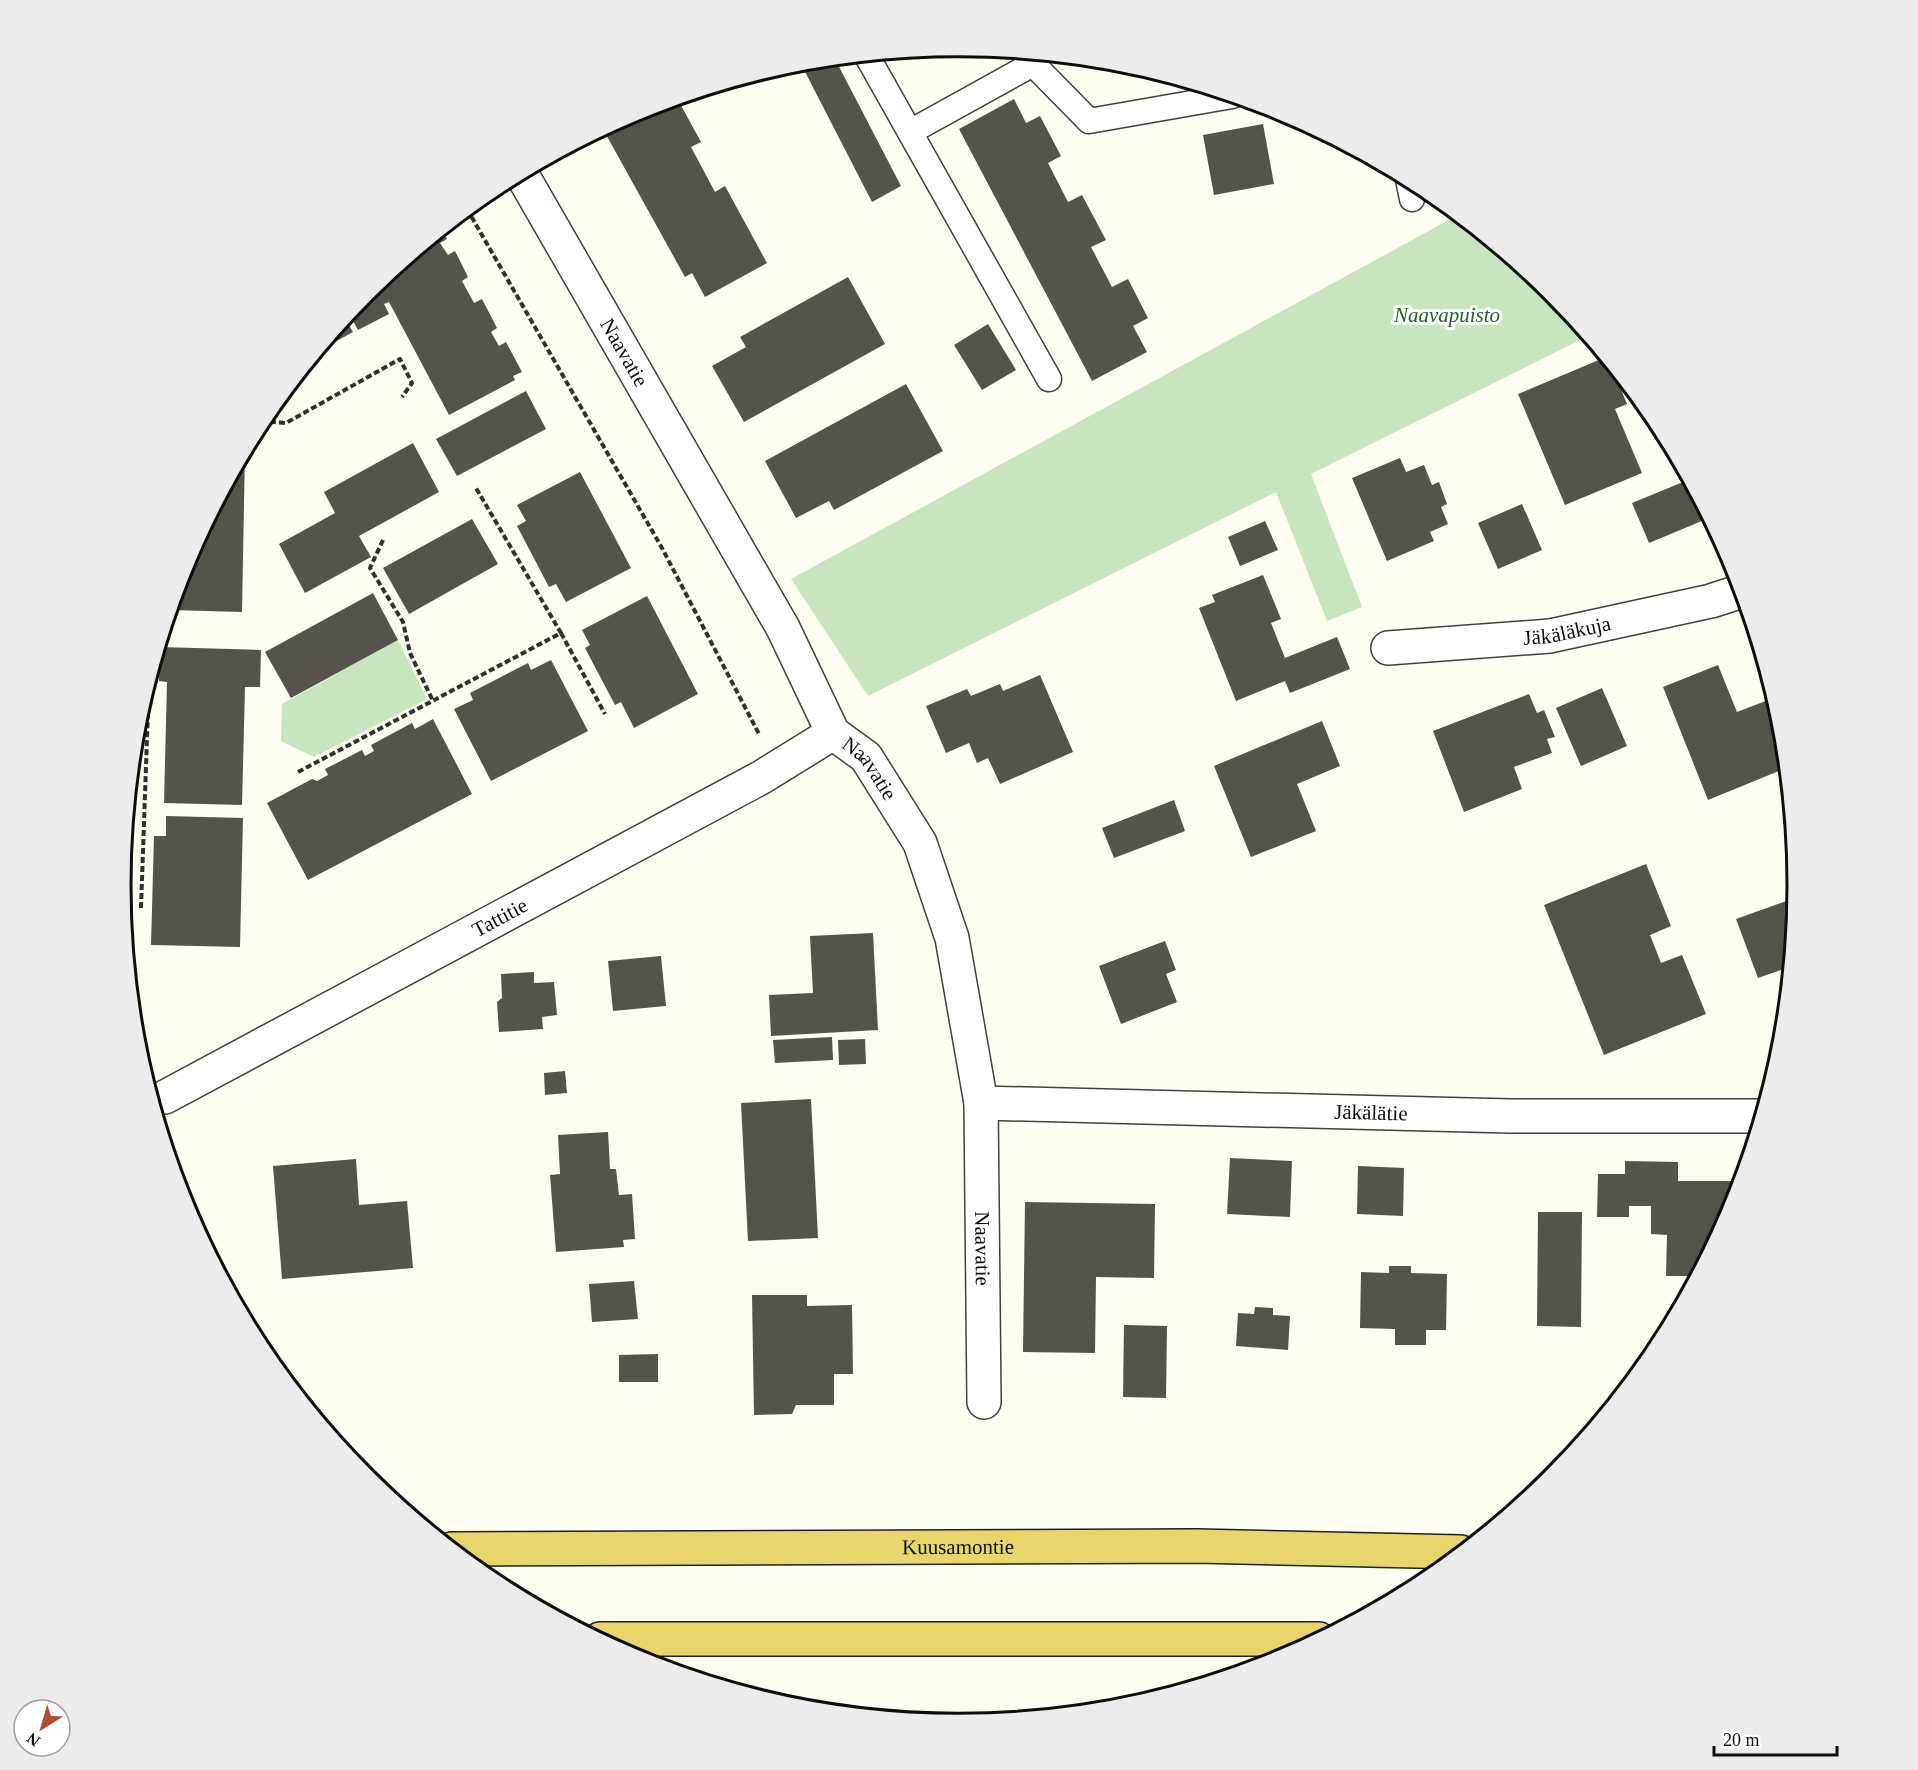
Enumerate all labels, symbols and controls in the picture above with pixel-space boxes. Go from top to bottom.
park label: Naavapuisto [1393,303,1500,327]
street label: Naavatie [595,314,653,391]
street label: Jäkäläkuja [1522,611,1614,650]
street label: Naavatie [838,732,902,804]
street label: Tattitie [468,893,532,942]
street label: Jäkälätie [1334,1100,1408,1125]
street label: Naavatie [970,1211,995,1286]
street label: Kuusamontie [902,1535,1014,1559]
north arrow [12,1698,72,1758]
scale bar [1714,1719,1837,1757]
text: N [23,1729,43,1750]
text: 20 m [1723,1730,1760,1750]

